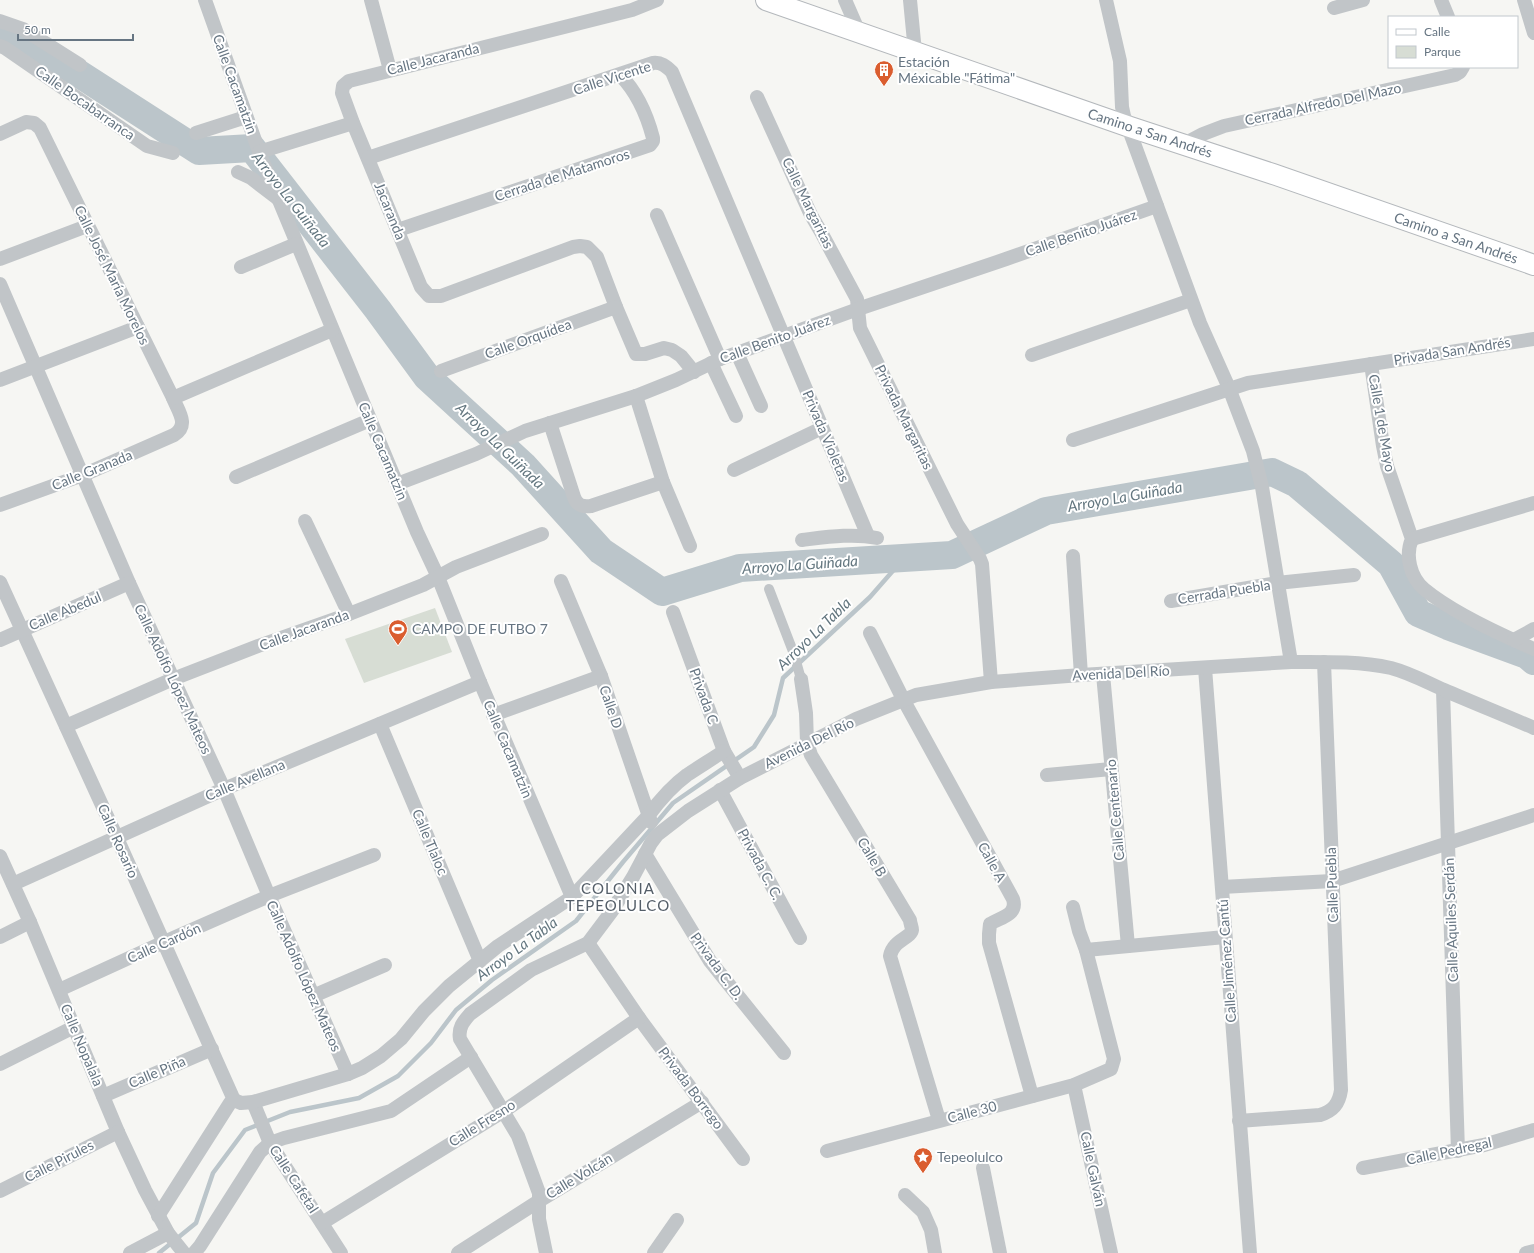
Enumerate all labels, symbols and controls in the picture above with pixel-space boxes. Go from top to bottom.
scale bar [18,16,133,42]
legend [1388,16,1518,68]
text: 50 m [24,22,51,37]
text: Calle [1424,24,1450,39]
street label: Calle Cacamatzin [210,32,261,136]
street label: Calle Jacaranda [385,39,481,78]
text: Parque [1424,44,1461,59]
place label: Estación Méxicable "Fátima" [898,53,1015,86]
street label: Calle Vicente [571,57,653,98]
building icon: Estación Méxicable "Fátima" [873,59,895,87]
street label: Calle Bocabarranca [32,62,138,143]
street label: Cerrada Alfredo Del Mazo [1243,79,1403,128]
street label: Camino a San Andrés [1086,104,1215,161]
street label: Cerrada de Matamoros [492,145,631,204]
water label: Arroyo La Guiñada [248,147,335,251]
street label: Calle Margaritas [779,154,838,251]
street label: Jacaranda [371,179,410,242]
street label: Calle José María Morelos [71,202,154,347]
street label: Calle Benito Juárez [1023,206,1139,260]
street label: Camino a San Andrés [1392,208,1520,267]
street label: Calle Benito Juárez [717,311,832,366]
street label: Calle Orquídea [482,315,574,362]
street label: Privada San Andrés [1392,333,1511,368]
street label: Privada Margaritas [872,362,937,472]
street label: Calle 1 de Mayo [1366,373,1399,473]
street label: Privada Violetas [799,387,853,484]
water label: Arroyo La Guiñada [452,398,549,492]
street label: Calle Cacamatzin [355,399,412,502]
street label: Calle Granada [49,446,135,493]
water label: Arroyo La Guiñada [1065,477,1184,515]
water label: Arroyo La Guiñada [740,551,859,577]
street label: Cerrada Puebla [1176,576,1272,607]
street label: Calle Abedul [26,588,104,633]
water label: Arroyo La Tabla [772,593,854,674]
street label: Calle Adolfo López Mateos [131,601,216,757]
street label: Calle Jacaranda [257,605,351,654]
sports icon: CAMPO DE FUTBO 7 [387,618,409,646]
place label: CAMPO DE FUTBO 7 [412,620,548,637]
street label: Avenida Del Río [1072,661,1170,684]
street label: Privada C [686,665,723,727]
street label: Calle D [596,683,627,731]
street label: Calle Cacamatzin [480,697,537,800]
street label: Avenida Del Río [761,713,856,772]
street label: Calle Avellana [202,755,287,804]
street label: Calle Centenario [1102,759,1127,861]
street label: Calle Rosario [95,801,142,881]
street label: Calle Tlaloc [409,806,452,878]
street label: Privada C. C. [735,825,786,902]
street label: Calle B [854,834,891,880]
street label: Calle A [975,839,1011,885]
street label: Calle Puebla [1322,847,1341,923]
street label: Calle Aquiles Serdán [1440,858,1461,983]
district label: COLONIA TEPEOLULCO [566,879,670,914]
street label: Calle Adolfo López Mateos [263,898,346,1054]
street label: Calle Jiménez Cantú [1214,899,1239,1023]
water label: Arroyo La Tabla [471,912,561,984]
street label: Calle Cardón [124,919,203,966]
street label: Privada C. D. [687,929,748,1003]
street label: Calle Nopalala [58,1001,107,1088]
street label: Privada Borrego [655,1043,728,1132]
street label: Calle Piña [126,1052,188,1091]
street label: Calle Fresno [445,1095,518,1150]
street label: Calle 30 [945,1097,998,1126]
street label: Calle Galván [1077,1130,1110,1208]
street label: Calle Pedregal [1405,1133,1493,1168]
street label: Calle Pirules [21,1136,96,1185]
street label: Calle Cafetal [266,1142,323,1216]
place icon: Tepeolulco [912,1146,934,1174]
place label: Tepeolulco [937,1148,1003,1165]
street label: Calle Volcán [542,1149,615,1202]

